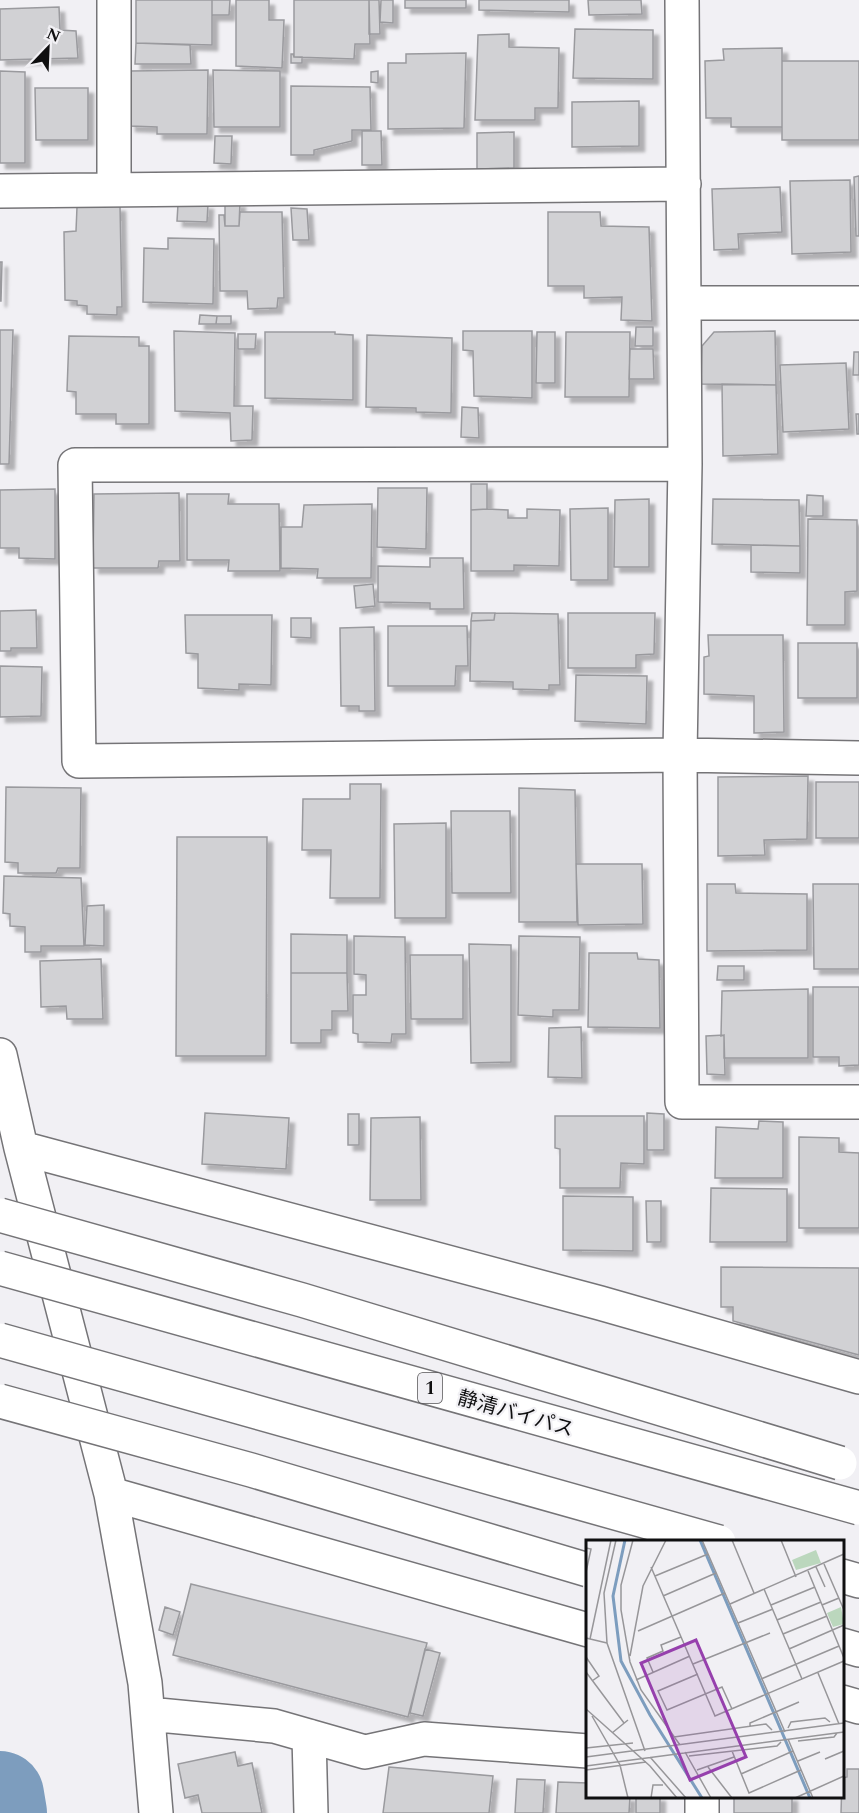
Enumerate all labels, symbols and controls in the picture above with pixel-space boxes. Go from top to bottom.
north arrow [18,18,78,78]
text: N [43,22,64,49]
road number: 1 [418,1373,442,1403]
street label: 静清バイパス [454,1383,577,1445]
inset map [586,1540,844,1798]

